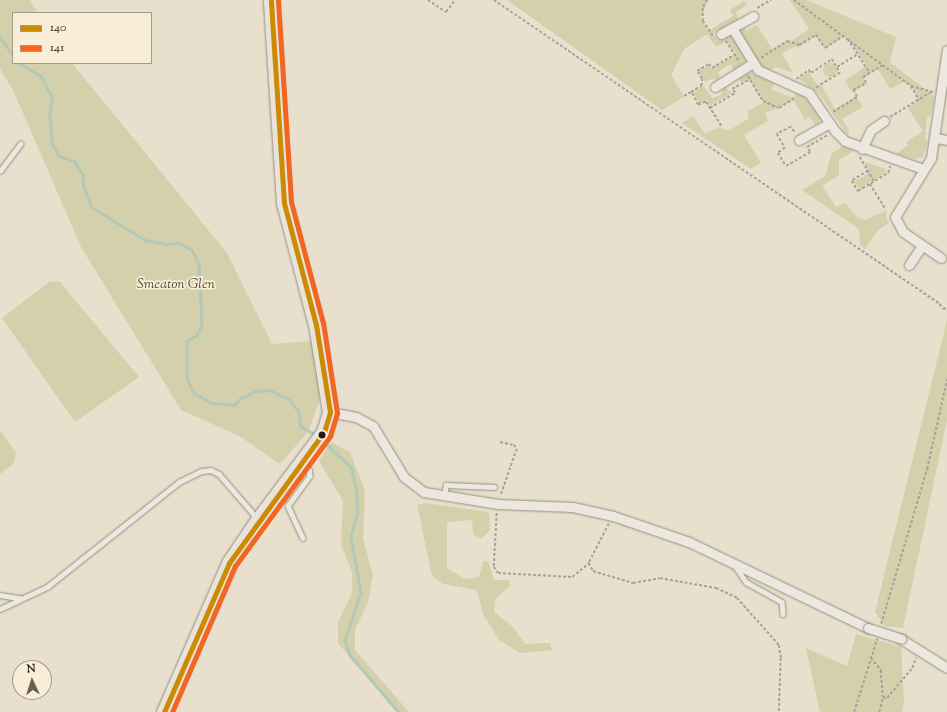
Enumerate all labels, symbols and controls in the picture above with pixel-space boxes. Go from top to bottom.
legend [12,12,152,64]
text: 140 [50,19,66,37]
text: 141 [50,39,64,57]
park label: Smeaton Glen [137,277,215,293]
unlabelled marker [317,430,327,440]
north arrow [12,660,52,700]
text: N [26,661,36,677]

